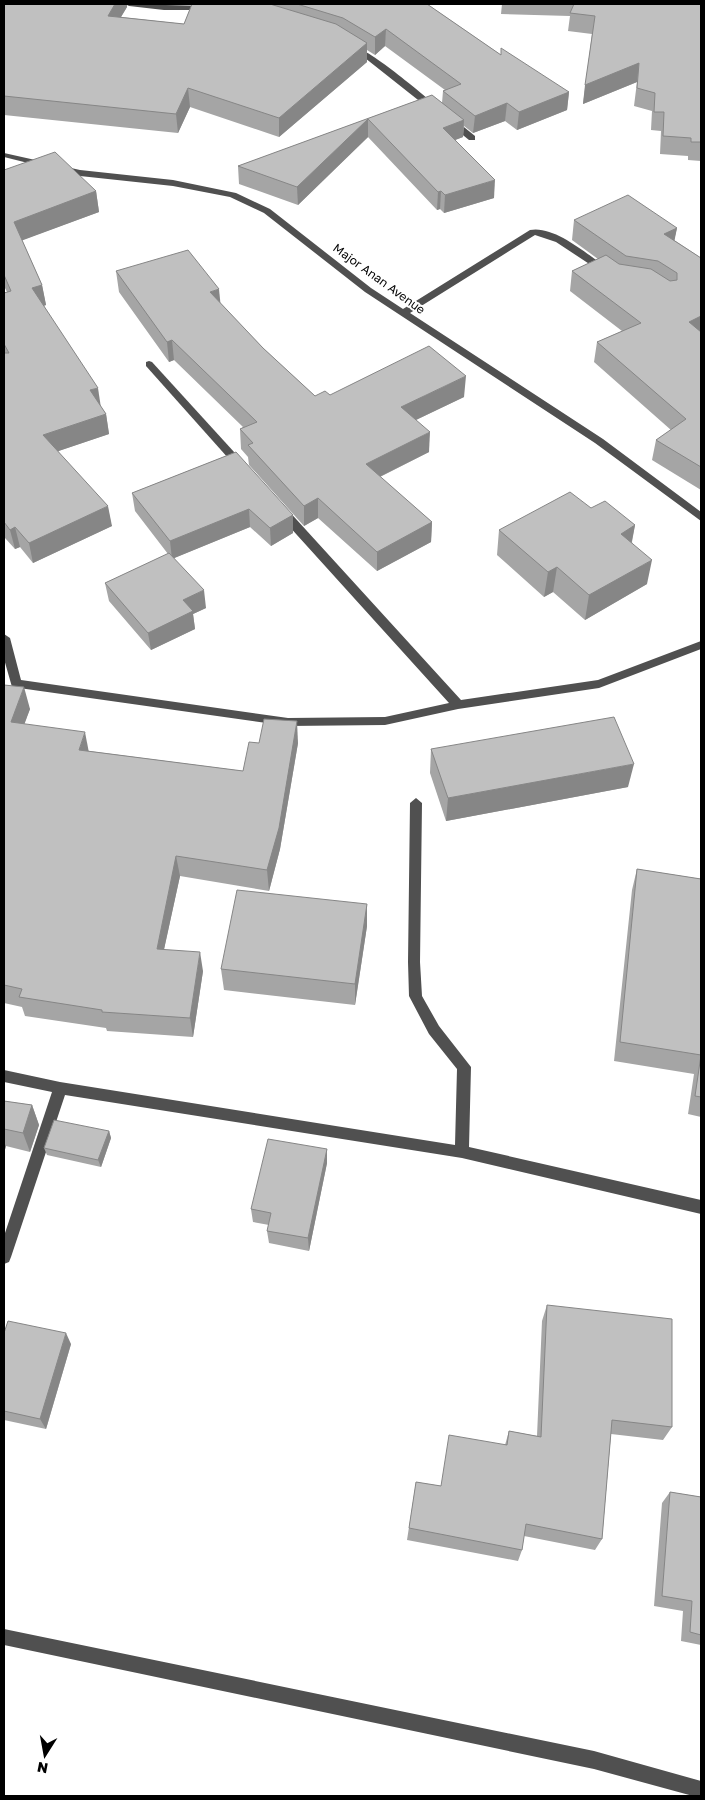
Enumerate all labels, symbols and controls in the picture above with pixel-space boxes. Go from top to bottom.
street label: Major Anan Avenue [330,240,428,317]
north arrow [20,1730,70,1780]
text: N [36,1759,49,1778]

